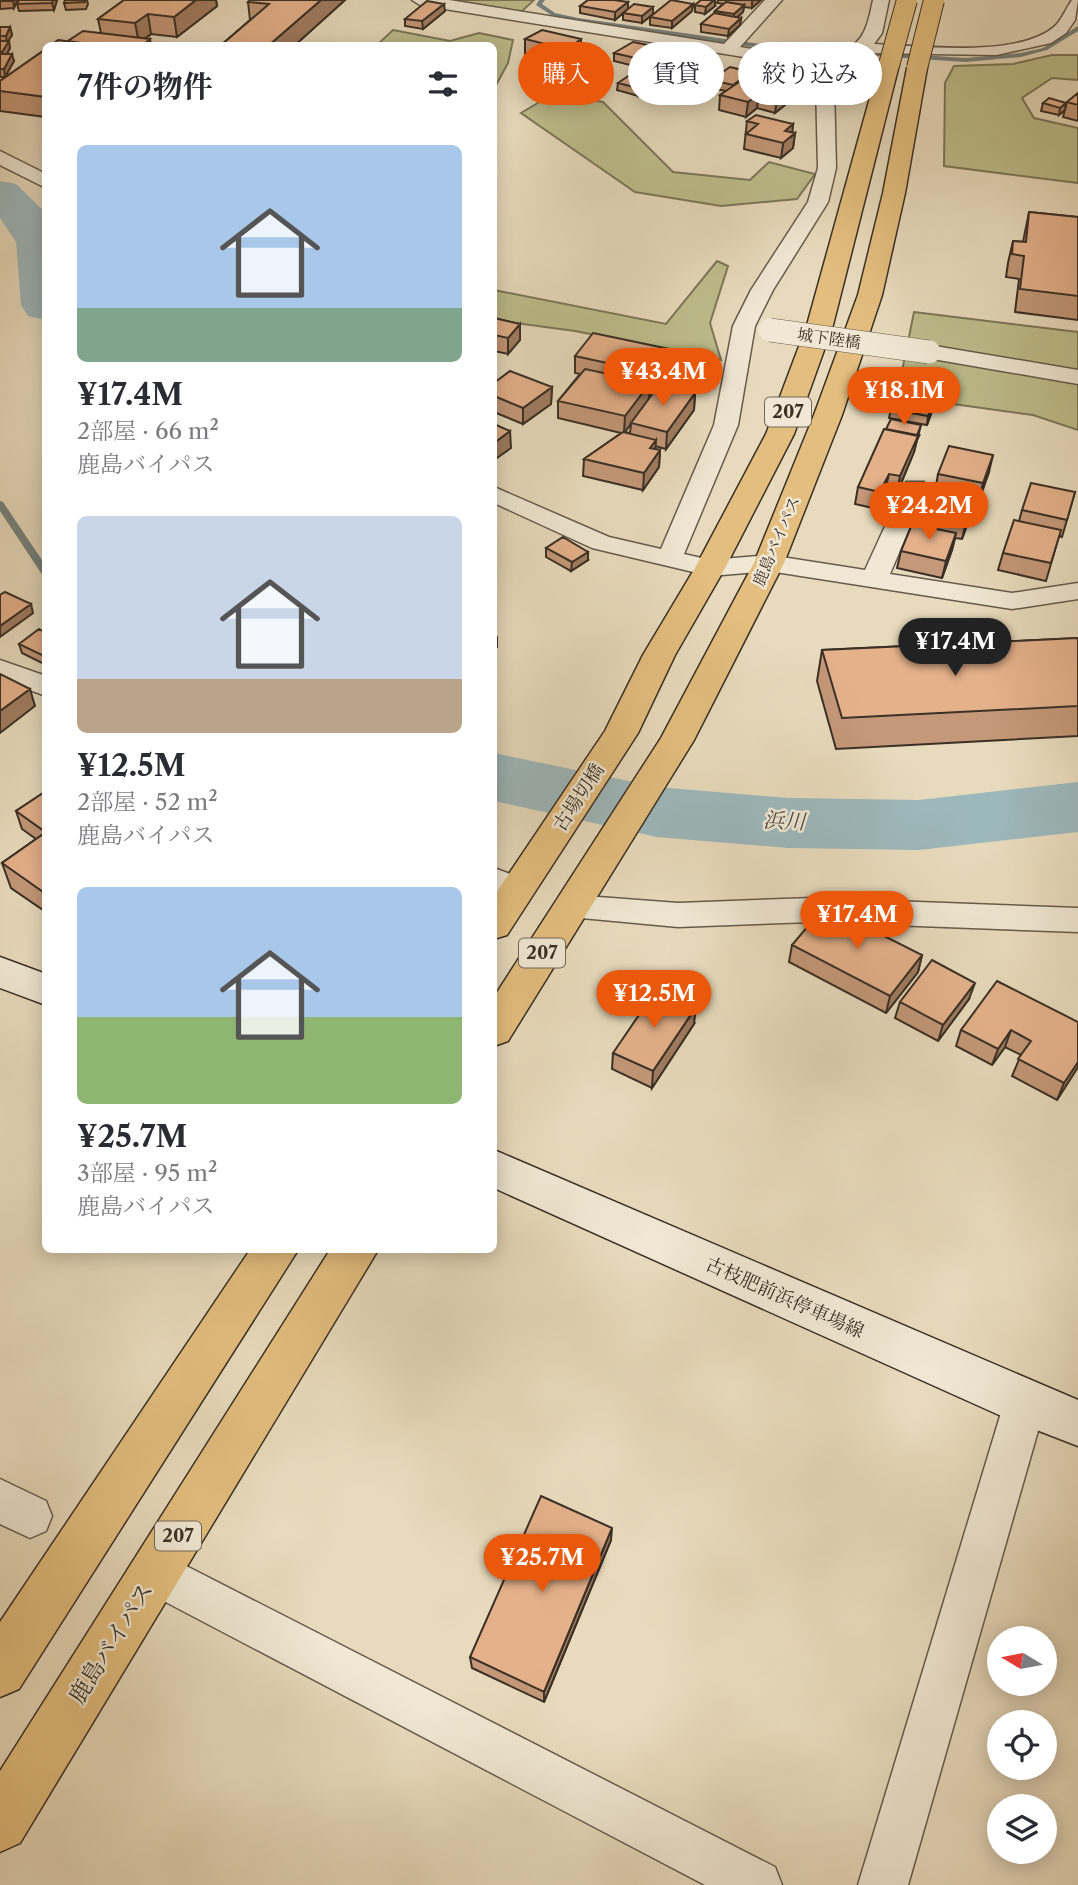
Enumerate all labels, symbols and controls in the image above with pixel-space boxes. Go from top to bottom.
chip: 購入 [518,42,614,105]
chip: 賃貸 [628,42,724,105]
chip: 絞り込み [738,42,882,105]
icon: filters [424,65,462,103]
text: 7件の物件 [77,68,213,105]
icon: home [207,190,333,316]
street label: 城下陸橋 [796,324,862,352]
pin: ¥43.4M [606,348,720,408]
text: ¥43.4M [620,357,706,385]
pin: ¥18.1M [847,368,961,427]
text: ¥17.4M [77,376,183,413]
text: ¥18.1M [863,376,945,404]
road number: 207 [765,398,811,426]
text: 2部屋 · 66 m² [77,417,219,445]
text: 鹿島バイパス [77,450,215,478]
pin: ¥24.2M [872,482,986,542]
text: ¥24.2M [885,491,973,519]
street label: 鹿島バイパス [748,493,804,589]
icon: home [207,561,333,687]
pin: ¥17.4M [898,618,1012,678]
text: ¥17.4M [914,627,996,655]
text: ¥12.5M [77,747,186,784]
street label: 古場切橋 [548,759,609,835]
text: 2部屋 · 52 m² [77,788,218,816]
water label: 浜川 [762,807,808,834]
text: 鹿島バイパス [77,821,215,849]
pin: ¥17.4M [800,892,914,951]
text: ¥17.4M [816,900,898,928]
icon: home [207,932,333,1058]
road number: 207 [519,938,565,968]
pin: ¥12.5M [597,970,711,1030]
text: ¥12.5M [612,979,696,1007]
text: ¥25.7M [77,1118,187,1155]
text: 3部屋 · 95 m² [77,1159,217,1187]
text: 鹿島バイパス [77,1192,215,1220]
street label: 古枝肥前浜停車場線 [702,1252,868,1343]
road number: 207 [155,1521,201,1550]
pin: ¥25.7M [485,1534,599,1594]
text: ¥25.7M [500,1543,584,1571]
street label: 鹿島バイパス [63,1577,159,1709]
north arrow [987,1626,1057,1696]
map controls [987,1626,1057,1864]
button: locate [987,1710,1057,1780]
button: layers [987,1794,1057,1864]

